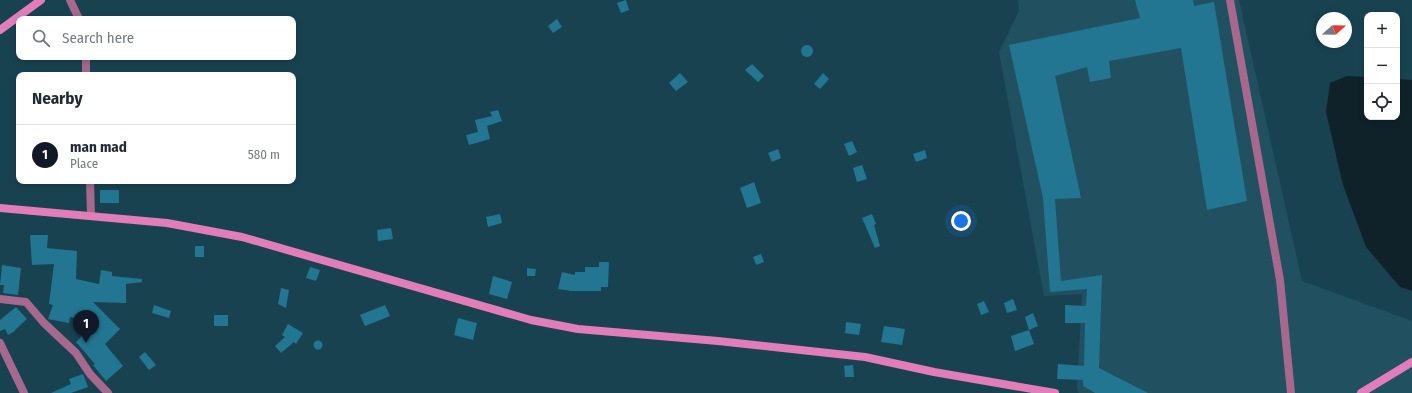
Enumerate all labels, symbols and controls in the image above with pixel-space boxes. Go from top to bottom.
north arrow [1316,12,1352,48]
map controls [1364,12,1400,120]
button: + [1364,12,1400,48]
search box [16,16,296,60]
icon: search [30,27,52,49]
text: Search here [62,29,134,47]
button: − [1364,48,1400,84]
button: locate [1364,84,1400,120]
text: Nearby [32,88,83,109]
text: man mad [70,138,127,156]
text: 1 [42,147,48,162]
text: 580 m [248,147,280,162]
text: Place [70,156,98,171]
your location [951,211,971,231]
pin: 1 [73,310,99,343]

